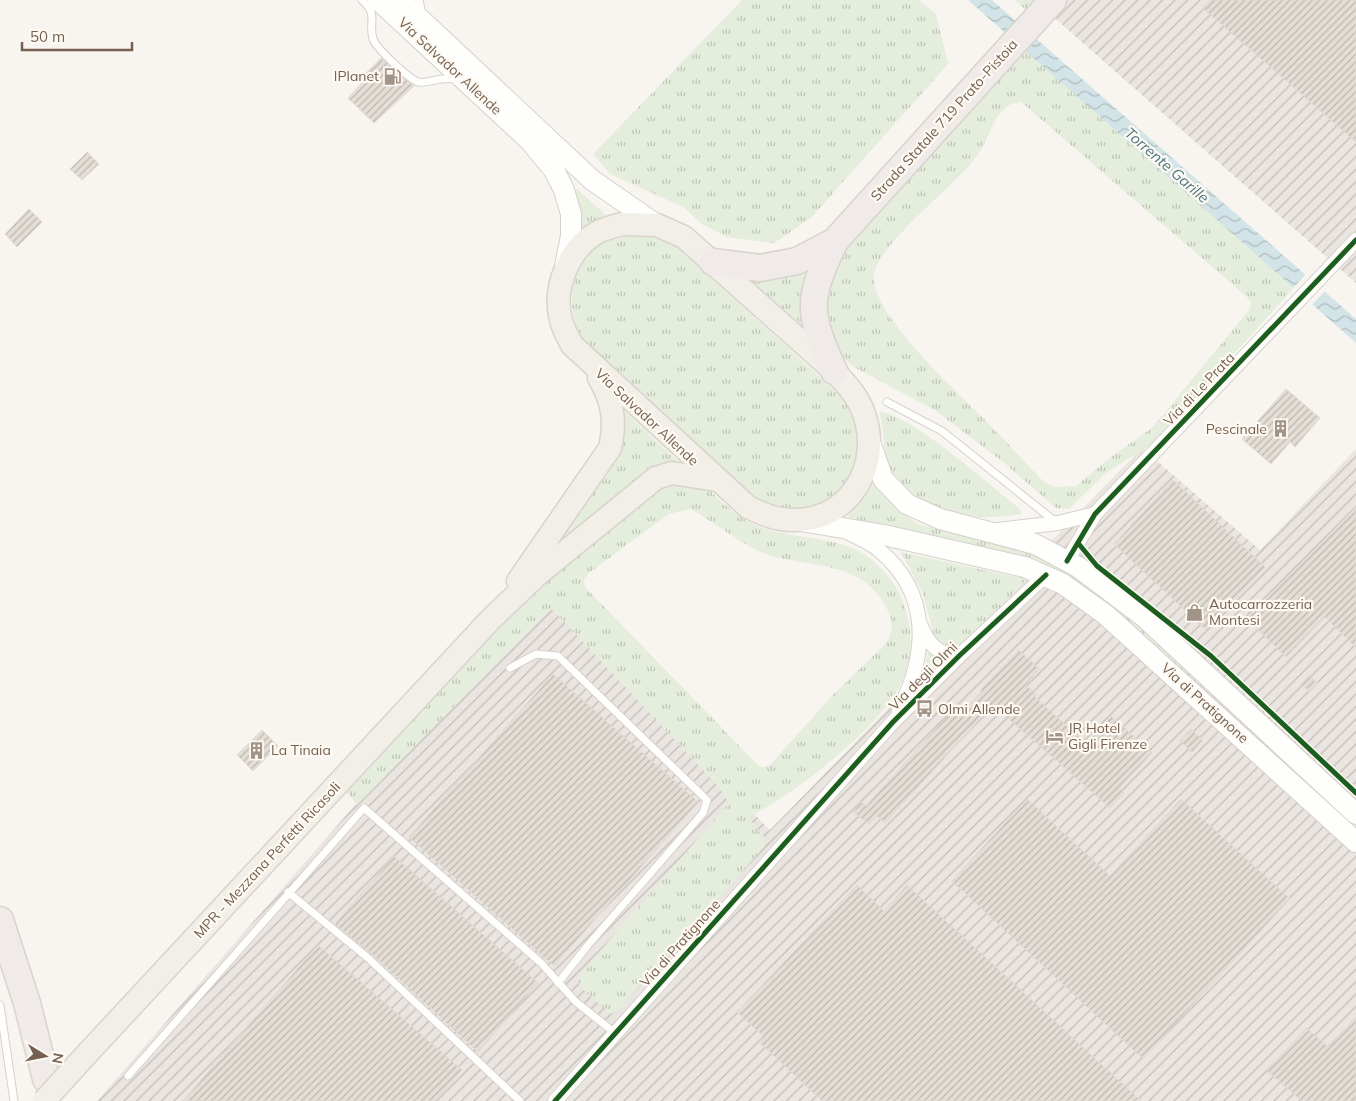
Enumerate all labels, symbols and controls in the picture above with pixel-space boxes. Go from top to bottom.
street label: Via Salvador Allende [394,13,506,119]
scale bar [22,20,132,52]
text: 50 m [30,27,65,46]
street label: Strada Statale 719 Prato-Pistoia [867,35,1021,205]
fuel station icon: IPlanet [383,66,403,86]
place label: IPlanet [334,67,379,85]
water label: Torrente Garille [1121,123,1213,207]
street label: Via di Le Prata [1160,349,1238,429]
street label: Via Salvador Allende [591,364,703,470]
building icon: Pescinale [1271,419,1291,439]
place label: Pescinale [1206,420,1267,438]
place label: Autocarrozzeria Montesi [1209,595,1312,629]
shop icon: Autocarrozzeria Montesi [1185,602,1205,622]
street label: Via degli Olmi [885,638,961,714]
street label: Via di Pratignone [1158,659,1252,747]
bus stop icon: Olmi Allende [914,699,934,719]
place label: Olmi Allende [938,700,1020,718]
place label: JR Hotel Gigli Firenze [1068,719,1147,753]
hotel icon: JR Hotel Gigli Firenze [1044,726,1064,746]
building icon: La Tinaia [247,740,267,760]
place label: La Tinaia [271,741,331,759]
street label: MPR - Mezzana Perfetti Ricasoli [190,778,344,942]
street label: Via di Pratignone [636,896,724,990]
north arrow [20,1031,70,1081]
text: N [48,1051,68,1065]

